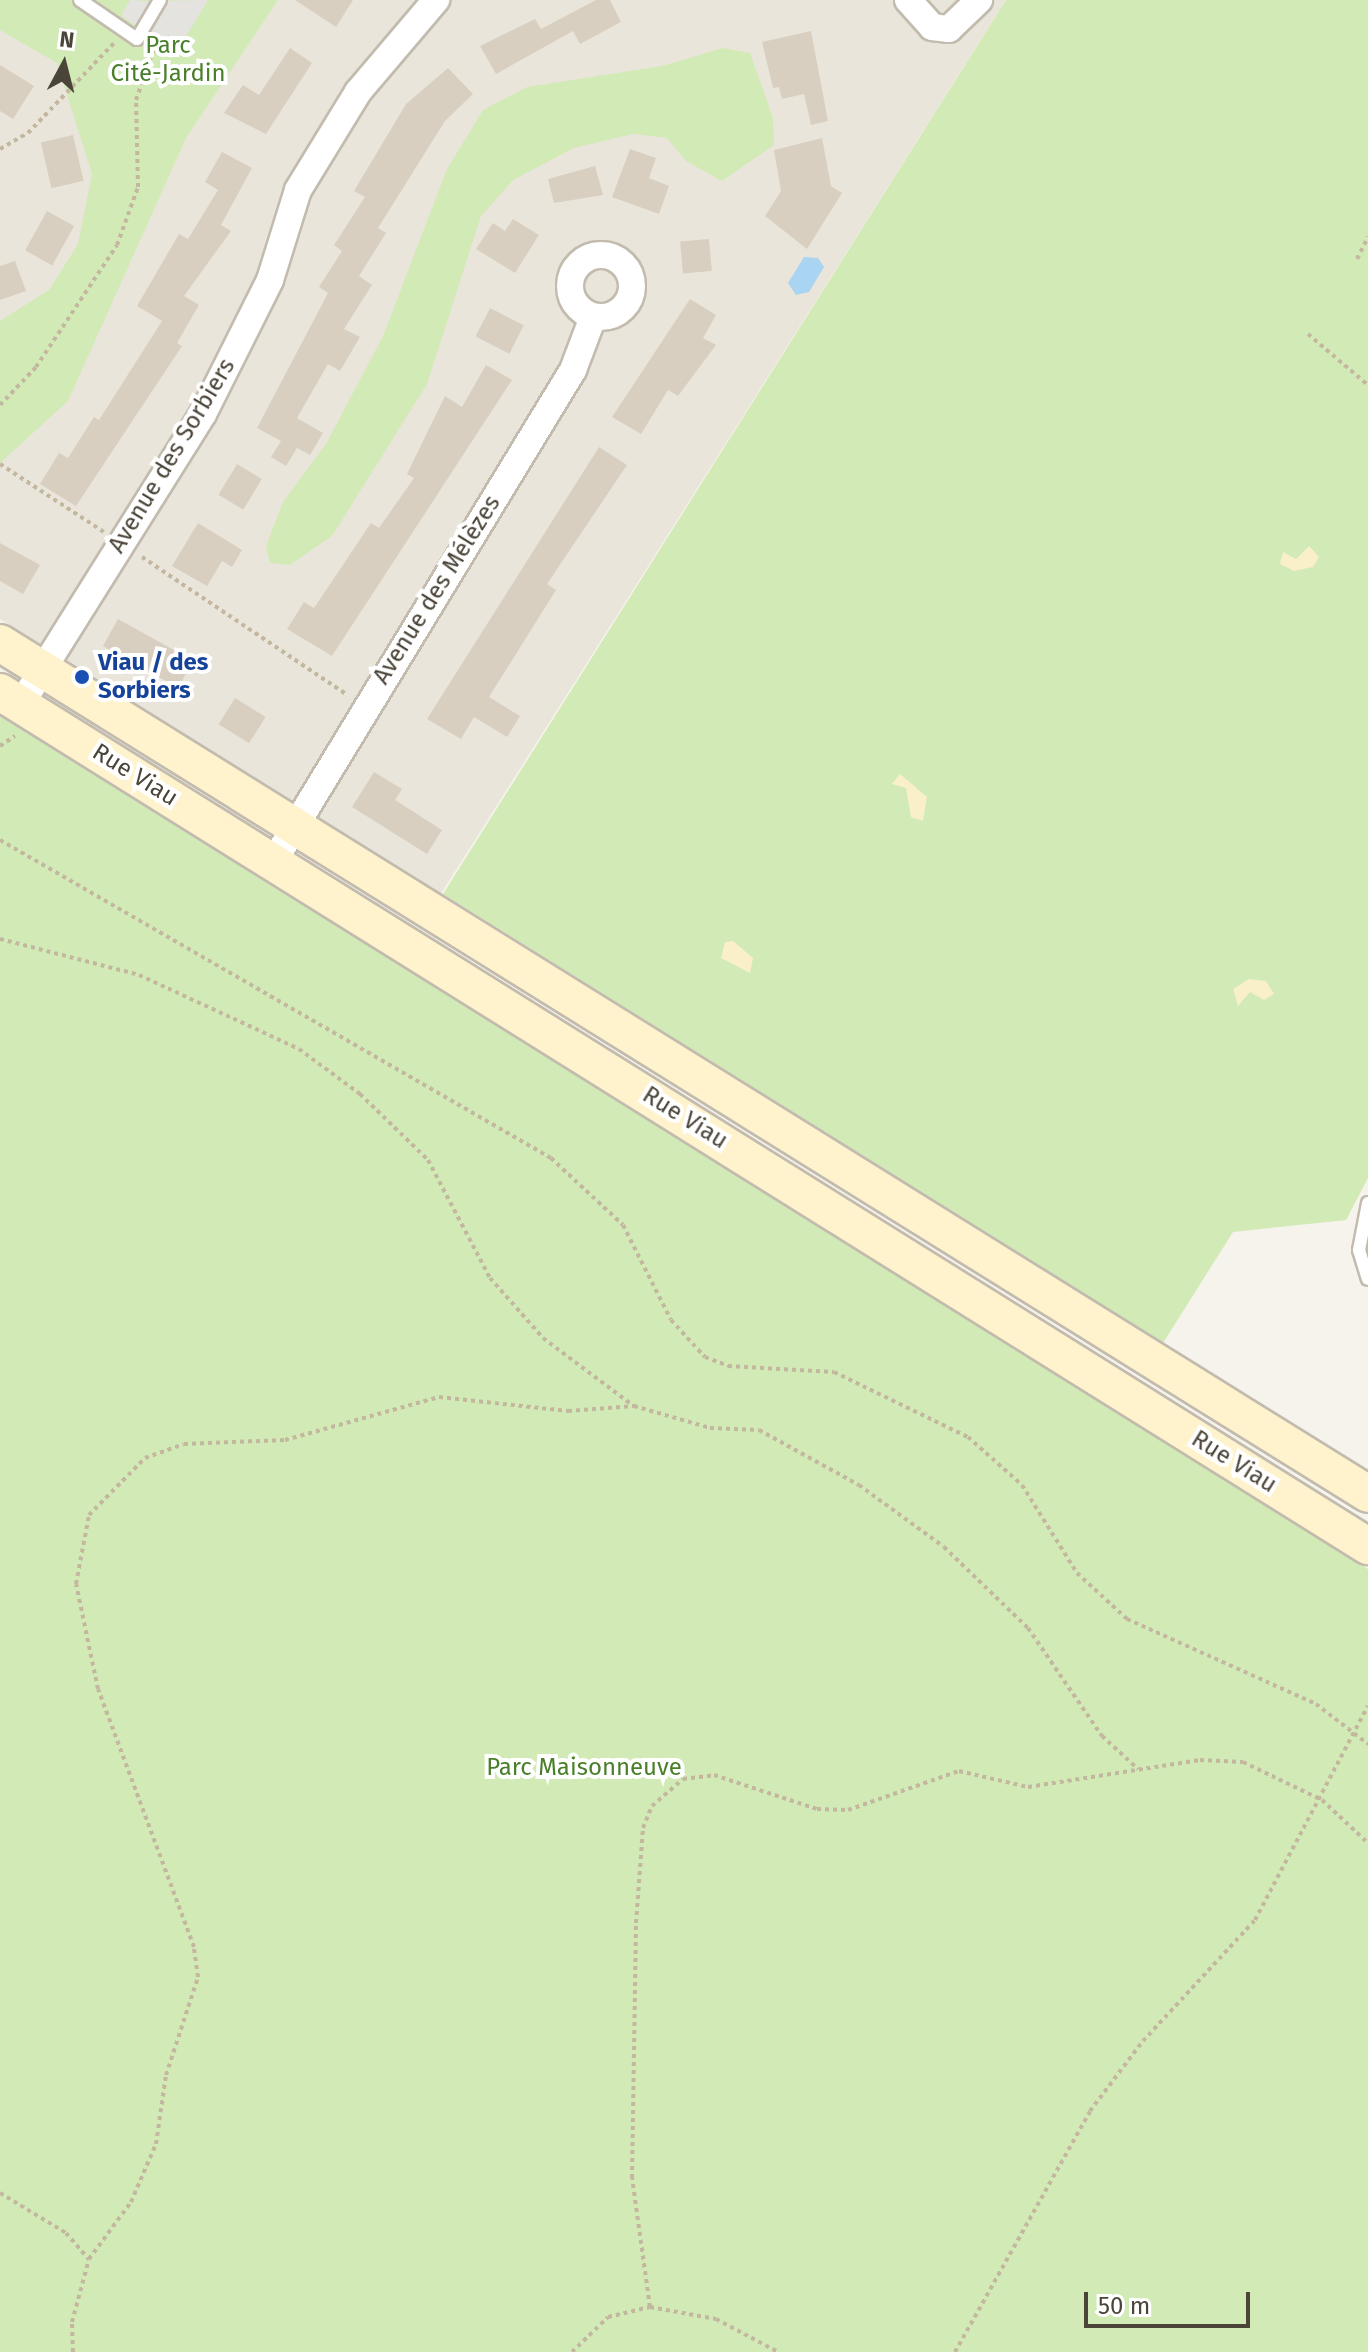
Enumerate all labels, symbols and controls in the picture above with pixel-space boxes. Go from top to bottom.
north arrow [24,24,104,104]
text: N [58,25,76,54]
park label: Parc Cité-Jardin [110,32,226,88]
street label: Avenue des Sorbiers [103,354,241,558]
street label: Avenue des Mélèzes [367,490,507,690]
place label: Viau / des Sorbiers [98,649,208,705]
marker: Viau / des Sorbiers [73,668,91,686]
street label: Rue Viau [87,738,183,812]
street label: Rue Viau [637,1081,733,1155]
street label: Rue Viau [1186,1425,1282,1499]
park label: Parc Maisonneuve [486,1754,682,1782]
scale bar [1088,2276,1254,2326]
text: 50 m [1098,2292,1150,2320]

